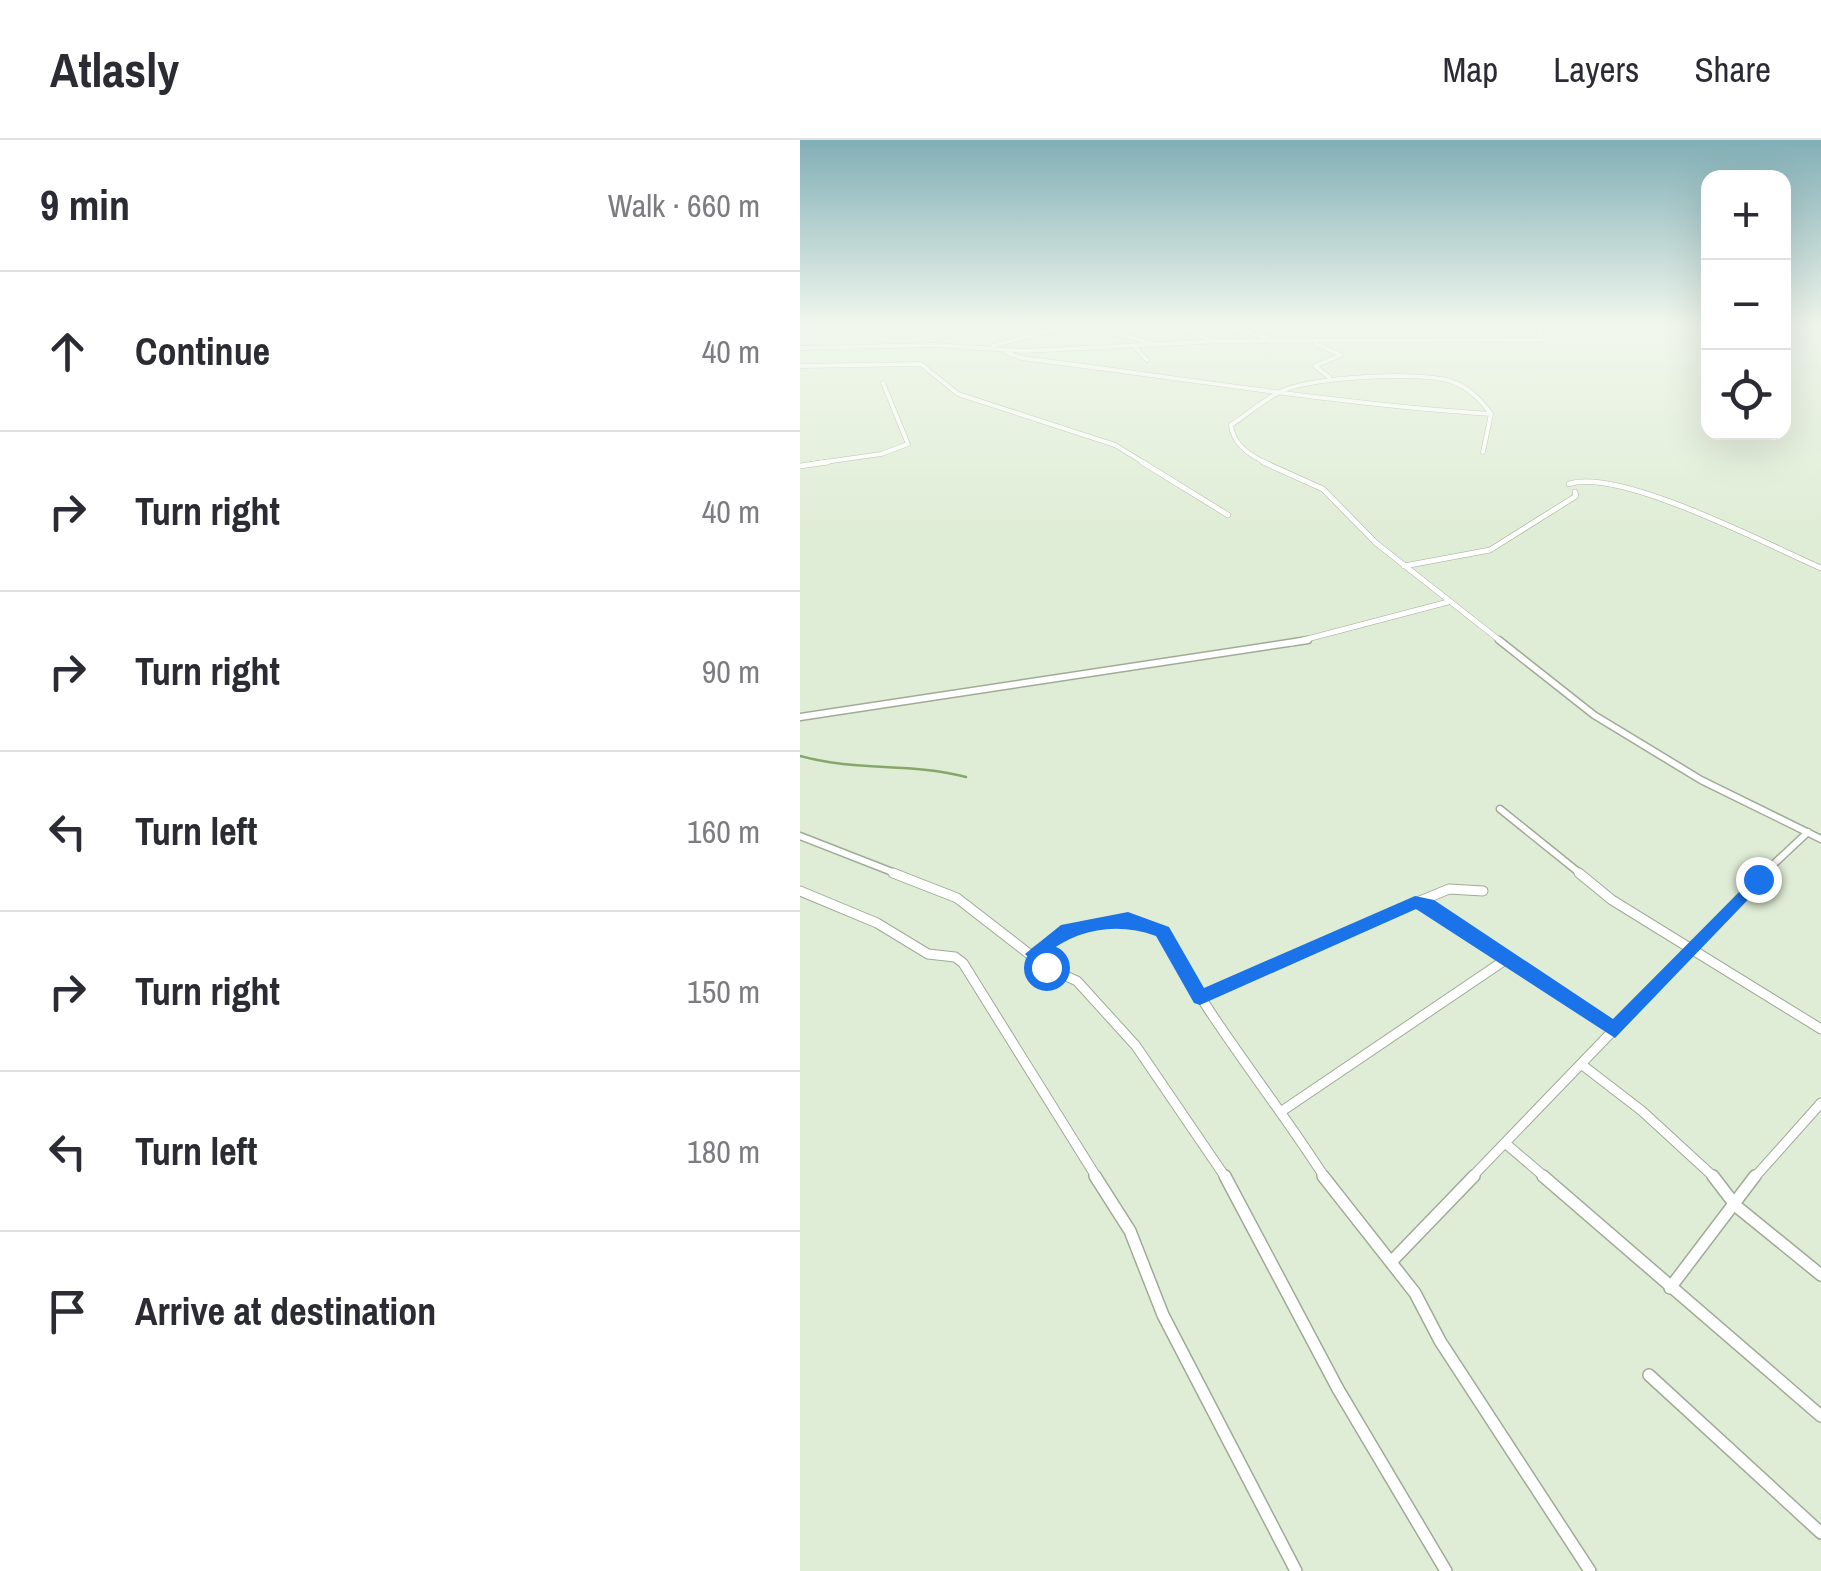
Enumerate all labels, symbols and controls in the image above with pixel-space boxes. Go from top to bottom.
text: Atlasly [50,37,179,102]
text: Map [1442,46,1498,93]
text: Layers [1553,46,1639,93]
text: Share [1694,46,1771,93]
map controls [1701,170,1791,440]
button: + [1701,170,1791,260]
text: 9 min [40,177,130,233]
text: Walk · 660 m [608,184,760,227]
button: − [1701,260,1791,350]
icon: ahead [40,324,95,379]
text: Continue [135,326,270,377]
text: 40 m [702,330,760,373]
button: locate [1701,350,1791,440]
icon: right [40,484,95,539]
text: Turn right [135,486,280,537]
text: 40 m [702,490,760,533]
icon: right [40,644,95,699]
text: Turn right [135,646,280,697]
text: 90 m [702,650,760,693]
icon: left [40,804,95,859]
text: Turn left [135,806,257,857]
text: 160 m [687,810,760,853]
route end [1736,857,1782,903]
route start [1024,945,1070,991]
icon: right [40,964,95,1019]
text: Turn right [135,966,280,1017]
text: 150 m [687,970,760,1013]
icon: left [40,1124,95,1179]
text: Turn left [135,1126,257,1177]
text: 180 m [687,1130,760,1173]
icon: arrive [40,1284,95,1339]
text: Arrive at destination [135,1286,436,1337]

